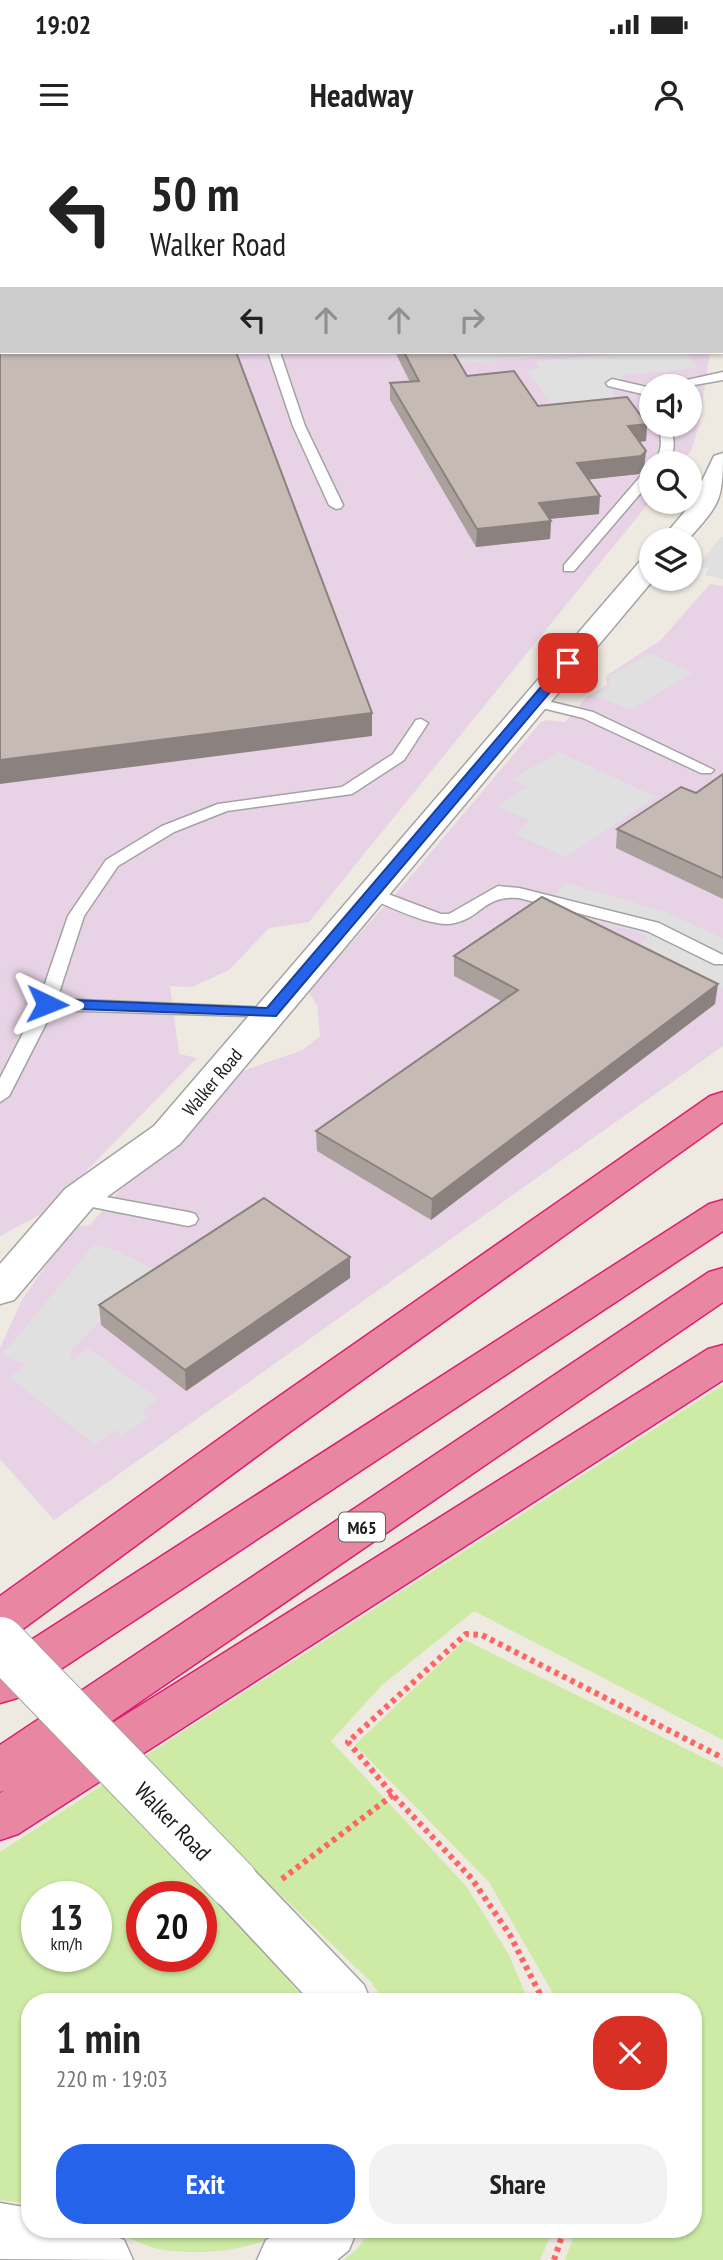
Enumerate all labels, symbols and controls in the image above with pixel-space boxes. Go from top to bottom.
text: 19:02 [35,8,91,41]
text: Headway [310,74,413,116]
icon: menu [35,76,73,114]
icon: person [650,76,688,114]
text: 50 m [150,161,239,225]
icon: left [35,168,126,259]
text: Walker Road [150,223,286,265]
icon: left [234,301,272,339]
icon: ahead [307,301,345,339]
icon: ahead [380,301,418,339]
icon: right [453,301,491,339]
map controls [639,374,702,591]
button: sound [639,374,702,437]
button: search [639,451,702,514]
button: layers [639,528,702,591]
pin [538,633,598,693]
icon: arrive [549,644,587,682]
position arrow [10,967,84,1041]
street label: Walker Road [177,1043,247,1121]
road number: M65 [339,1512,385,1542]
street label: Walker Road [129,1776,217,1866]
speed limit sign: 20 [126,1881,217,1972]
text: 13 [50,1894,83,1940]
text: km/h [51,1932,82,1955]
text: 1 min [56,2010,141,2065]
button: close [593,2016,667,2090]
text: 220 m · 19:03 [56,2064,168,2093]
button: Exit [56,2144,355,2224]
button: Share [369,2144,667,2224]

